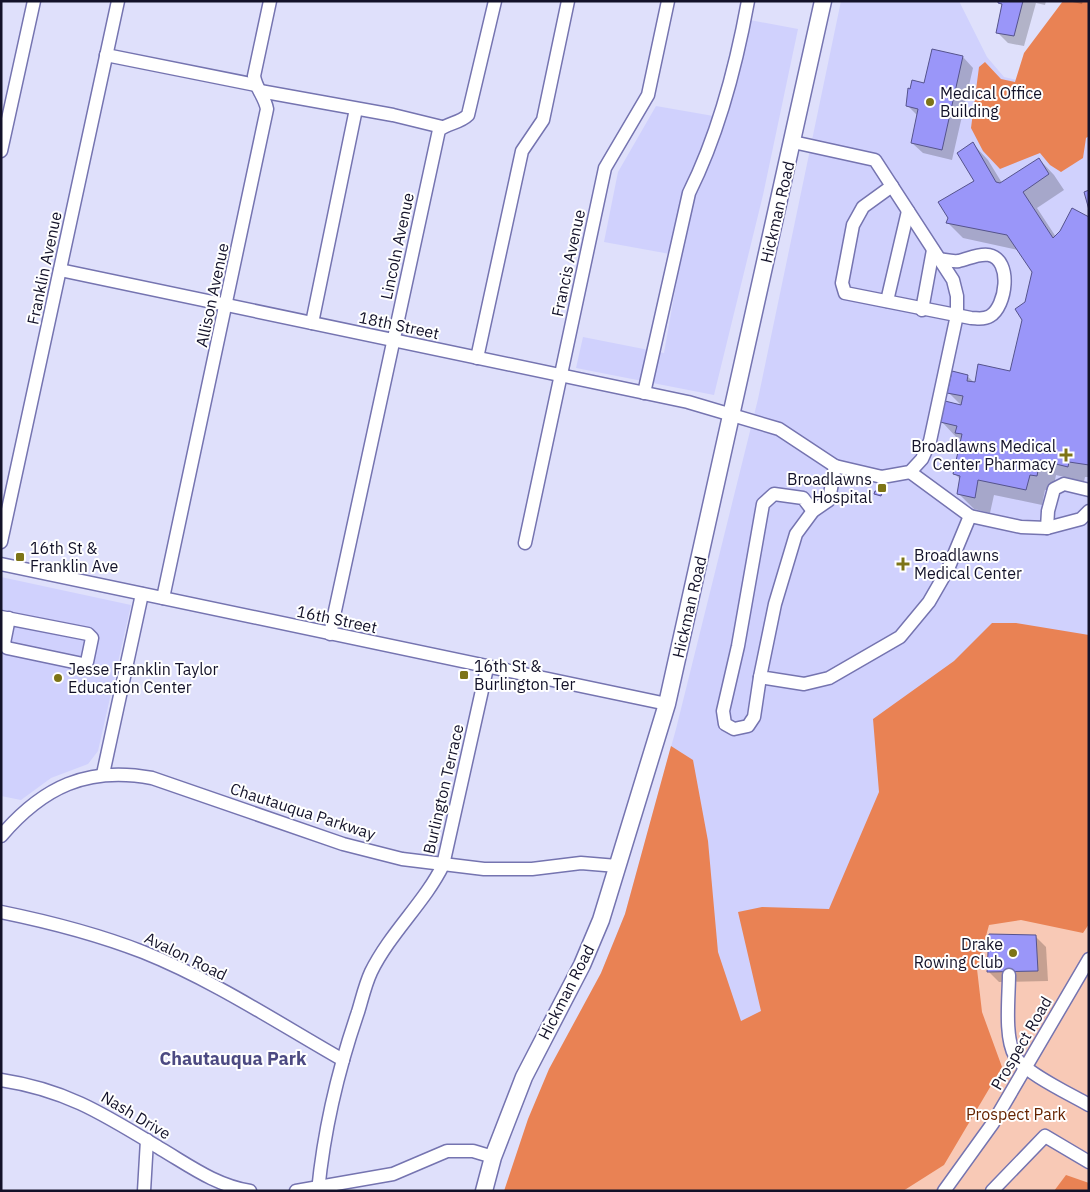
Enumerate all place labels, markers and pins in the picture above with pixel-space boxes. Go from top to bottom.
place label: Medical Office Building [940,83,1042,121]
marker: Medical Office Building [924,96,936,108]
place label: Broadlawns Medical Center Pharmacy [911,436,1056,474]
marker: Broadlawns Medical Center Pharmacy [1060,449,1072,461]
place label: Broadlawns Hospital [787,469,872,507]
marker: Broadlawns Hospital [876,482,888,494]
place label: 16th St & Franklin Ave [30,538,118,576]
place label: Broadlawns Medical Center [914,545,1022,583]
marker: 16th St & Franklin Ave [14,551,26,563]
marker: Broadlawns Medical Center [896,557,910,571]
place label: 16th St & Burlington Ter [474,656,576,694]
place label: Jesse Franklin Taylor Education Center [68,659,218,697]
marker: 16th St & Burlington Ter [458,669,470,681]
marker: Jesse Franklin Taylor Education Center [52,672,64,684]
place label: Drake Rowing Club [914,934,1003,972]
marker: Drake Rowing Club [1007,947,1019,959]

